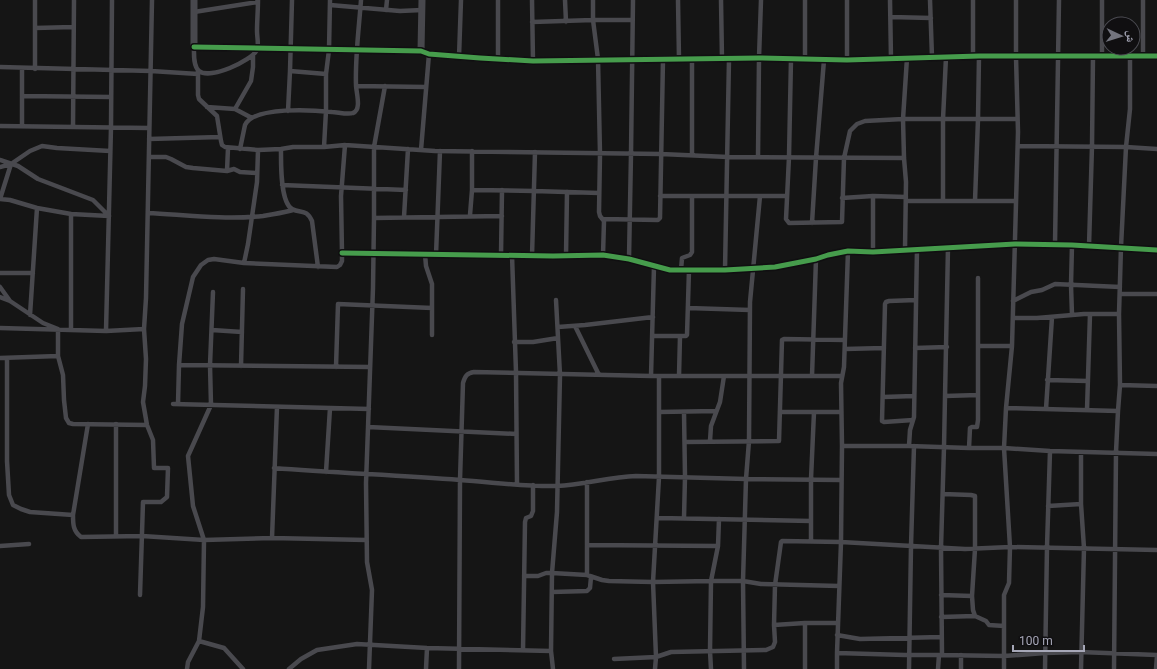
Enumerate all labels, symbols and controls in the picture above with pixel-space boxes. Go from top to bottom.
north arrow [1101,16,1141,56]
text: ش [1123,30,1137,43]
scale bar [1013,627,1084,653]
text: 100 m [1019,634,1053,648]

